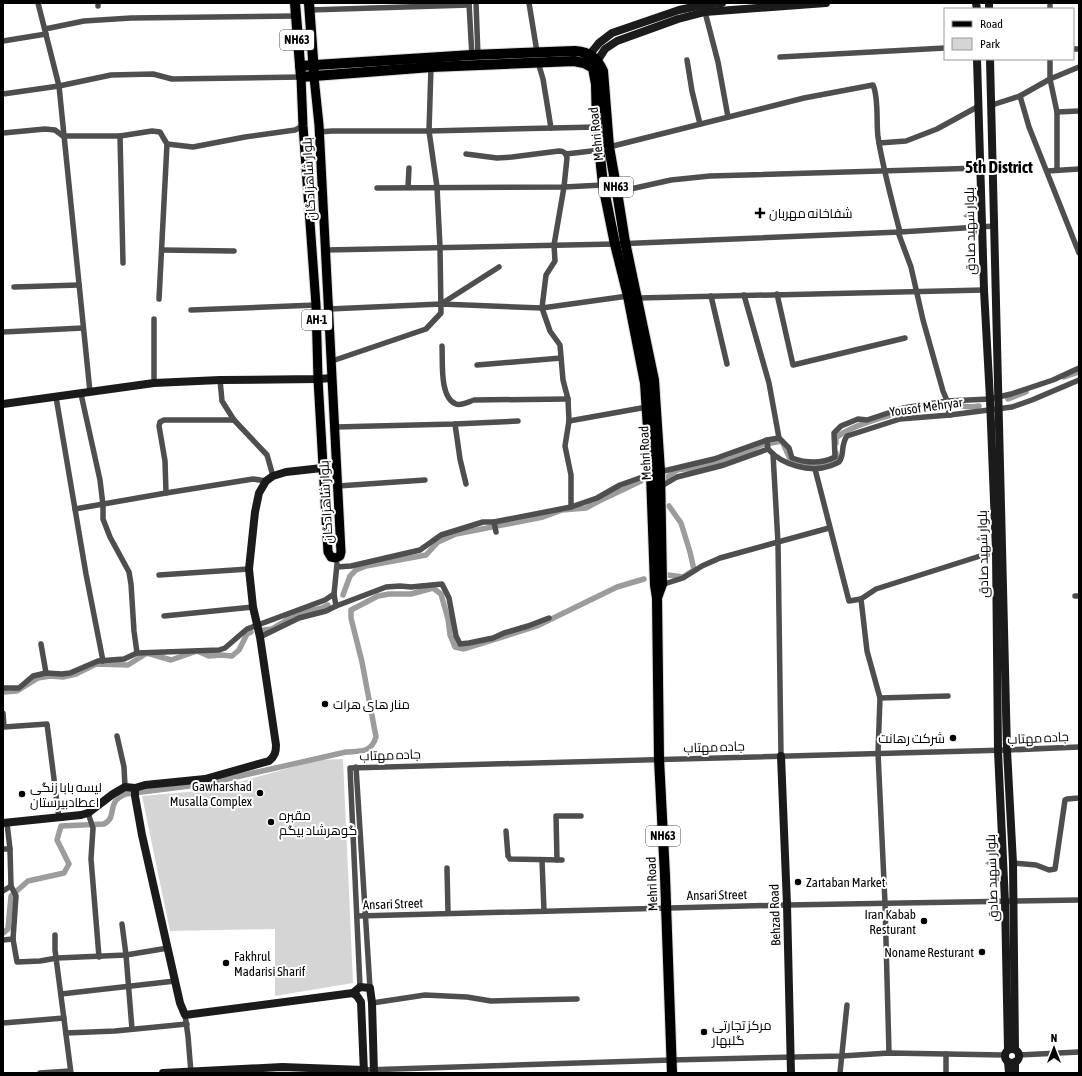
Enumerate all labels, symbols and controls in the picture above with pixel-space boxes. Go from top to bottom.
legend [944,8,1074,60]
text: Road [980,17,1003,31]
road number: NH63 [280,30,314,50]
text: Park [980,37,1001,51]
street label: Mehri Road [586,106,606,162]
street label: بلوار شاهزادگان [299,137,319,221]
district label: 5th District [965,157,1033,177]
road number: NH63 [599,177,633,197]
street label: بلوار شهید صادق [962,187,978,275]
place label: شفاخانه مهربان [769,206,853,221]
marker: شفاخانه مهربان [754,207,766,219]
road number: AH-1 [302,310,332,330]
street label: Yousof Mehryar [889,394,964,420]
street label: Mehri Road [636,425,654,481]
street label: بلوار شاهزادگان [316,460,336,544]
street label: بلوار شهید صادق [975,510,991,598]
place label: منار های هرات [333,697,410,712]
marker: منار های هرات [320,699,330,709]
street label: جاده مهتاب [1007,729,1069,747]
place label: شرکت رهانت [878,731,945,746]
marker: شرکت رهانت [948,733,958,743]
street label: جاده مهتاب [683,738,745,756]
street label: جاده مهتاب [359,746,421,764]
place label: Gawharshad Musalla Complex [170,779,253,809]
place label: لیسه بابا زنگی اعطادبیرستان [30,780,102,810]
marker: Gawharshad Musalla Complex [255,788,265,798]
marker: لیسه بابا زنگی اعطادبیرستان [17,789,27,799]
place label: مقبره گوهرشاد بیگم [279,808,357,840]
marker: مقبره گوهرشاد بیگم [266,817,276,827]
road number: NH63 [646,826,680,846]
street label: بلوار شهید صادق [983,834,1001,922]
street label: Mehri Road [644,857,660,911]
place label: Zartaban Market [806,875,886,890]
marker: Zartaban Market [793,877,803,887]
street label: Behzad Road [766,884,784,946]
street label: Ansari Street [687,887,748,903]
street label: Ansari Street [363,895,424,913]
place label: Iran Kabab Resturant [864,907,916,937]
marker: Iran Kabab Resturant [919,916,929,926]
place label: Noname Resturant [884,945,974,960]
marker: Noname Resturant [977,947,987,957]
place label: Fakhrul Madarisi Sharif [234,949,306,979]
marker: Fakhrul Madarisi Sharif [221,958,231,968]
place label: مرکز تجارتی گلبهار [711,1018,772,1048]
marker: مرکز تجارتی گلبهار [699,1027,709,1037]
north arrow [1034,1028,1074,1068]
text: N [1051,1032,1057,1044]

